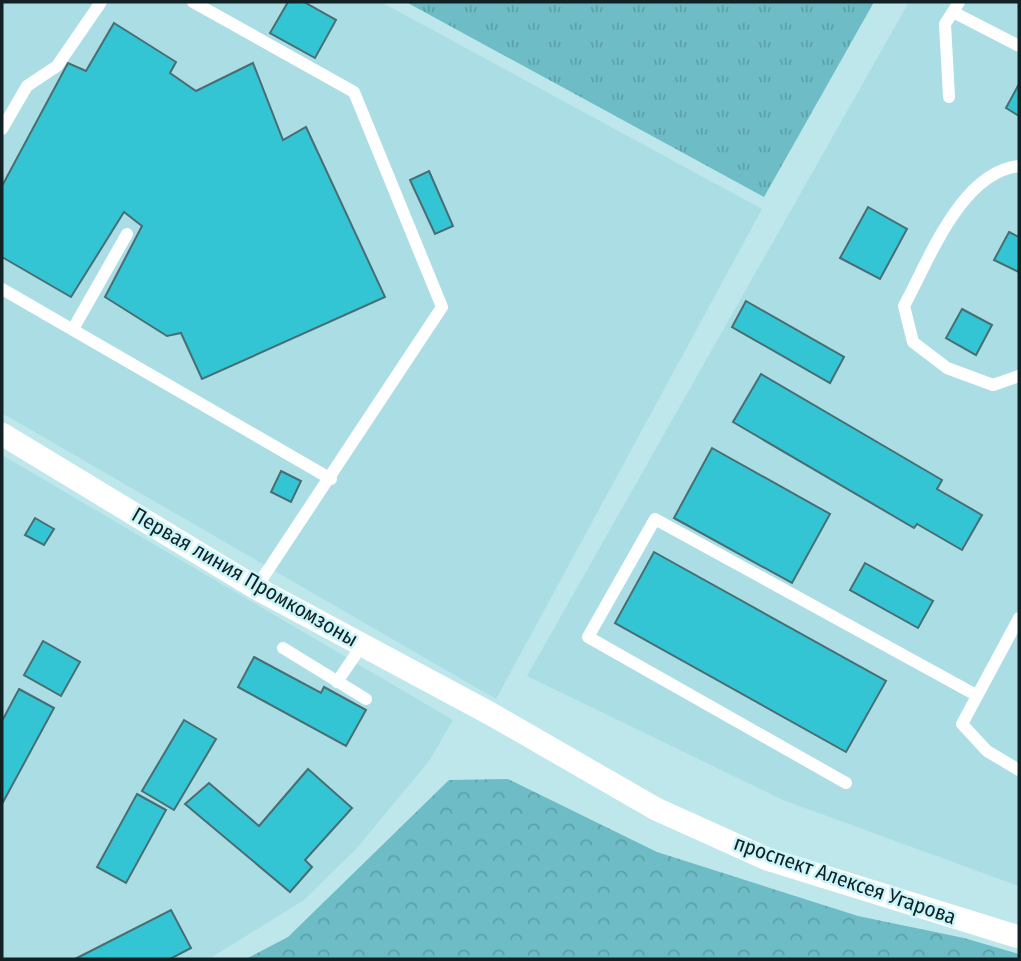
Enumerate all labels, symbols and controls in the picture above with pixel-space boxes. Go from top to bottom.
street label: Первая линия Промкомзоны [127,502,363,652]
street label: проспект Алексея Угарова [731,830,959,930]

